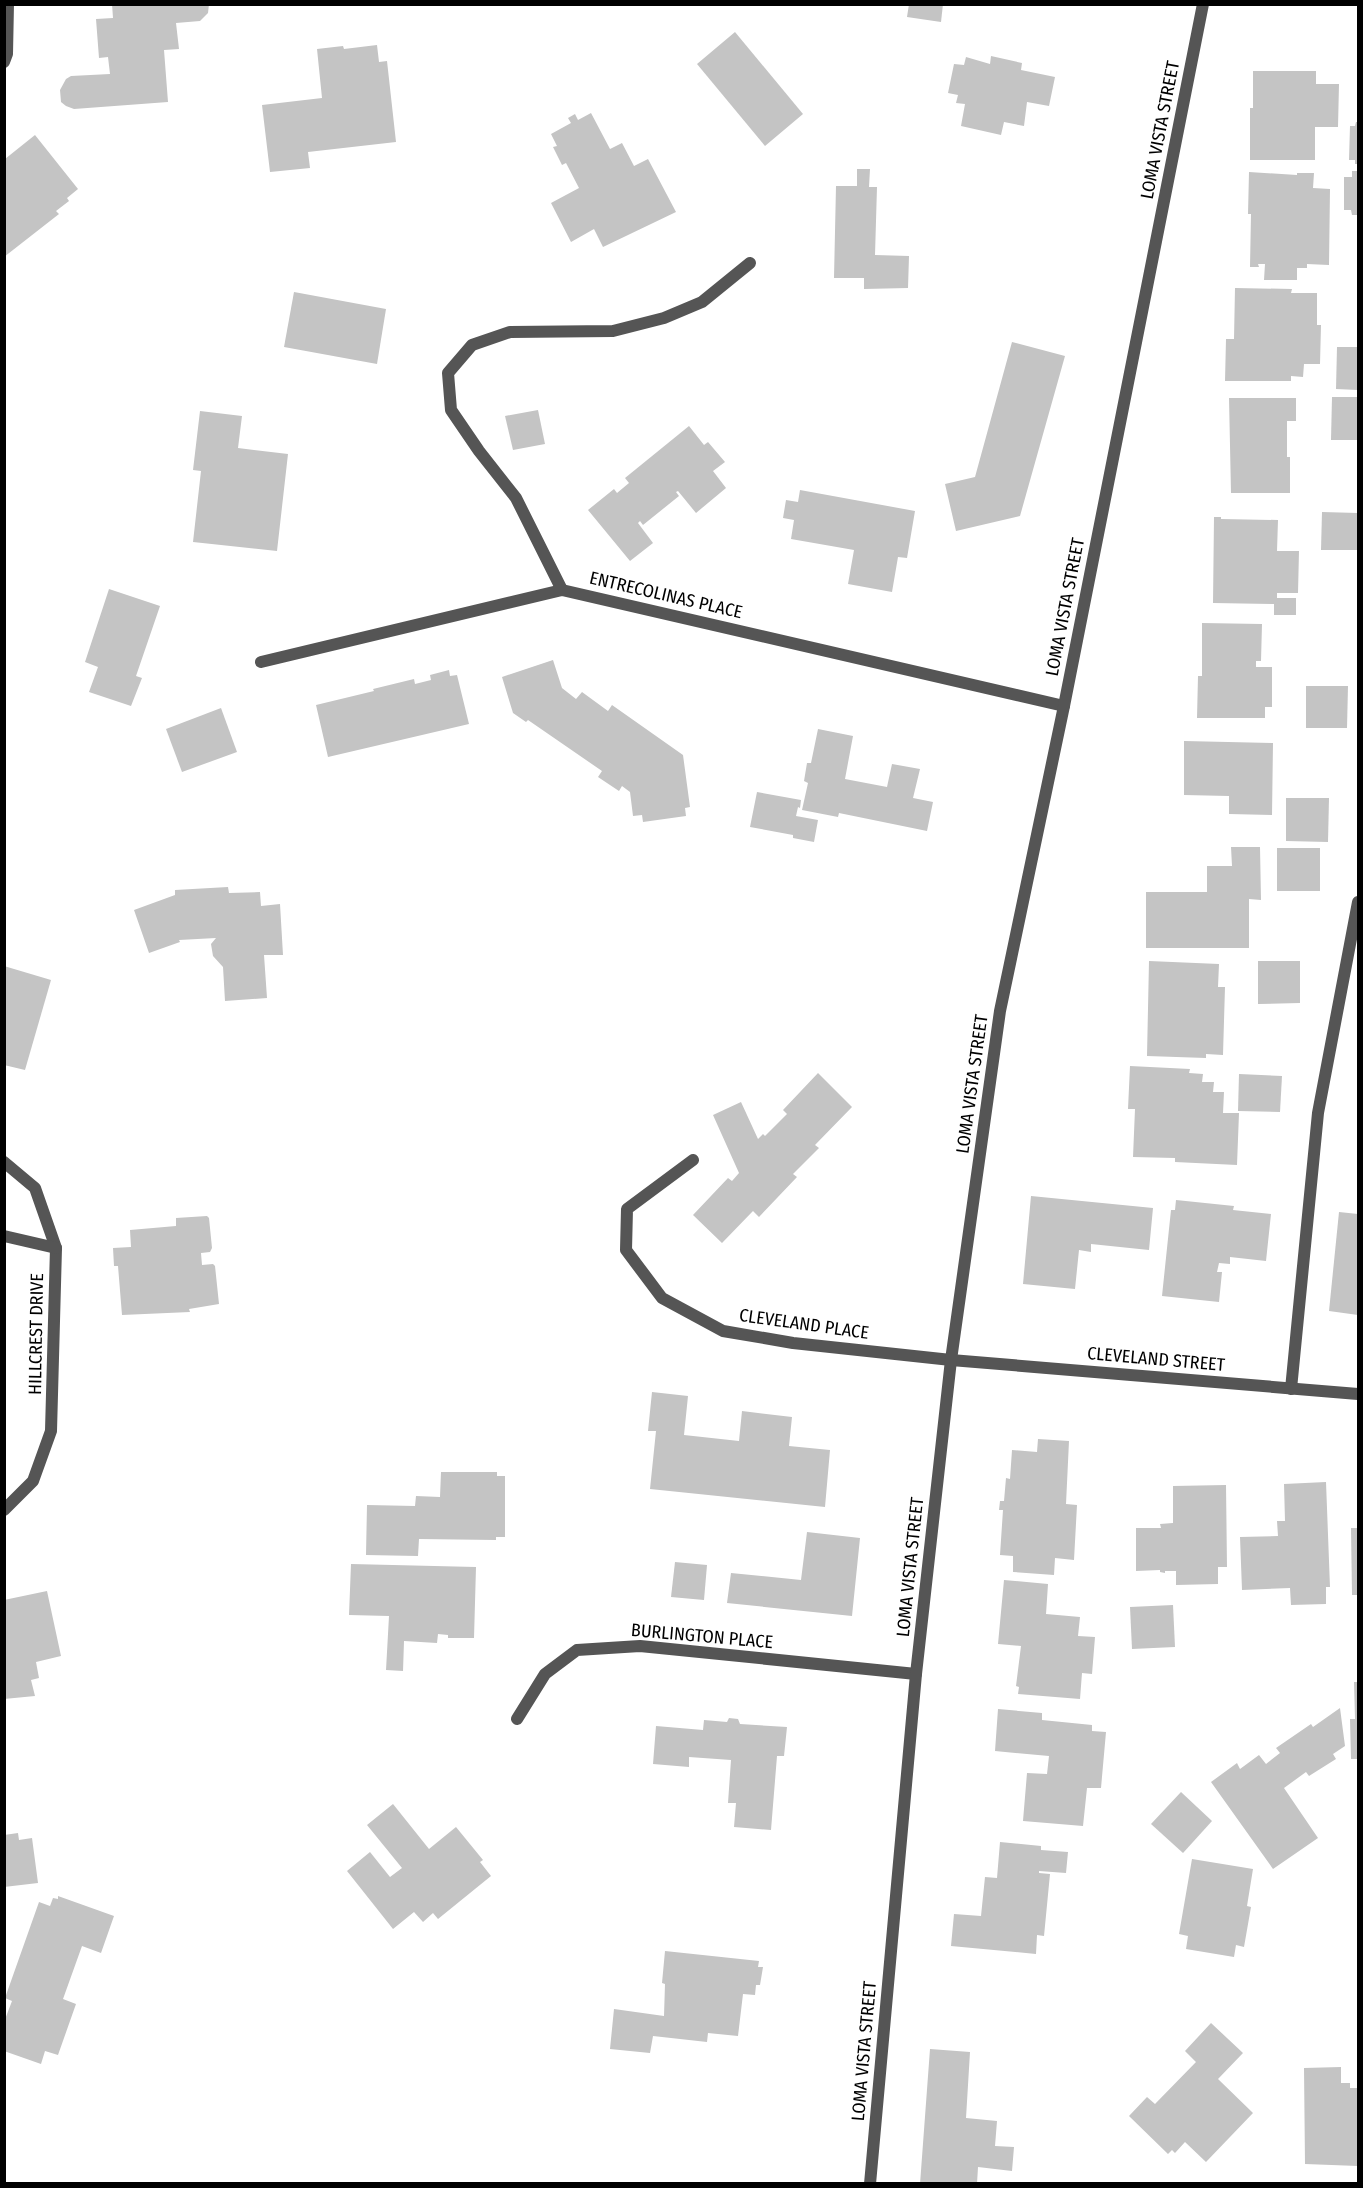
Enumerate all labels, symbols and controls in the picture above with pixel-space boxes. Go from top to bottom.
street label: LOMA VISTA STREET [1136,58,1184,201]
street label: LOMA VISTA STREET [1041,535,1089,678]
street label: ENTRECOLINAS PLACE [587,567,745,623]
street label: LOMA VISTA STREET [951,1012,993,1155]
street label: HILLCREST DRIVE [24,1273,48,1395]
street label: CLEVELAND PLACE [738,1304,870,1344]
street label: CLEVELAND STREET [1086,1342,1226,1376]
street label: LOMA VISTA STREET [892,1495,928,1638]
street label: BURLINGTON PLACE [630,1619,774,1653]
street label: LOMA VISTA STREET [847,1980,881,2122]

